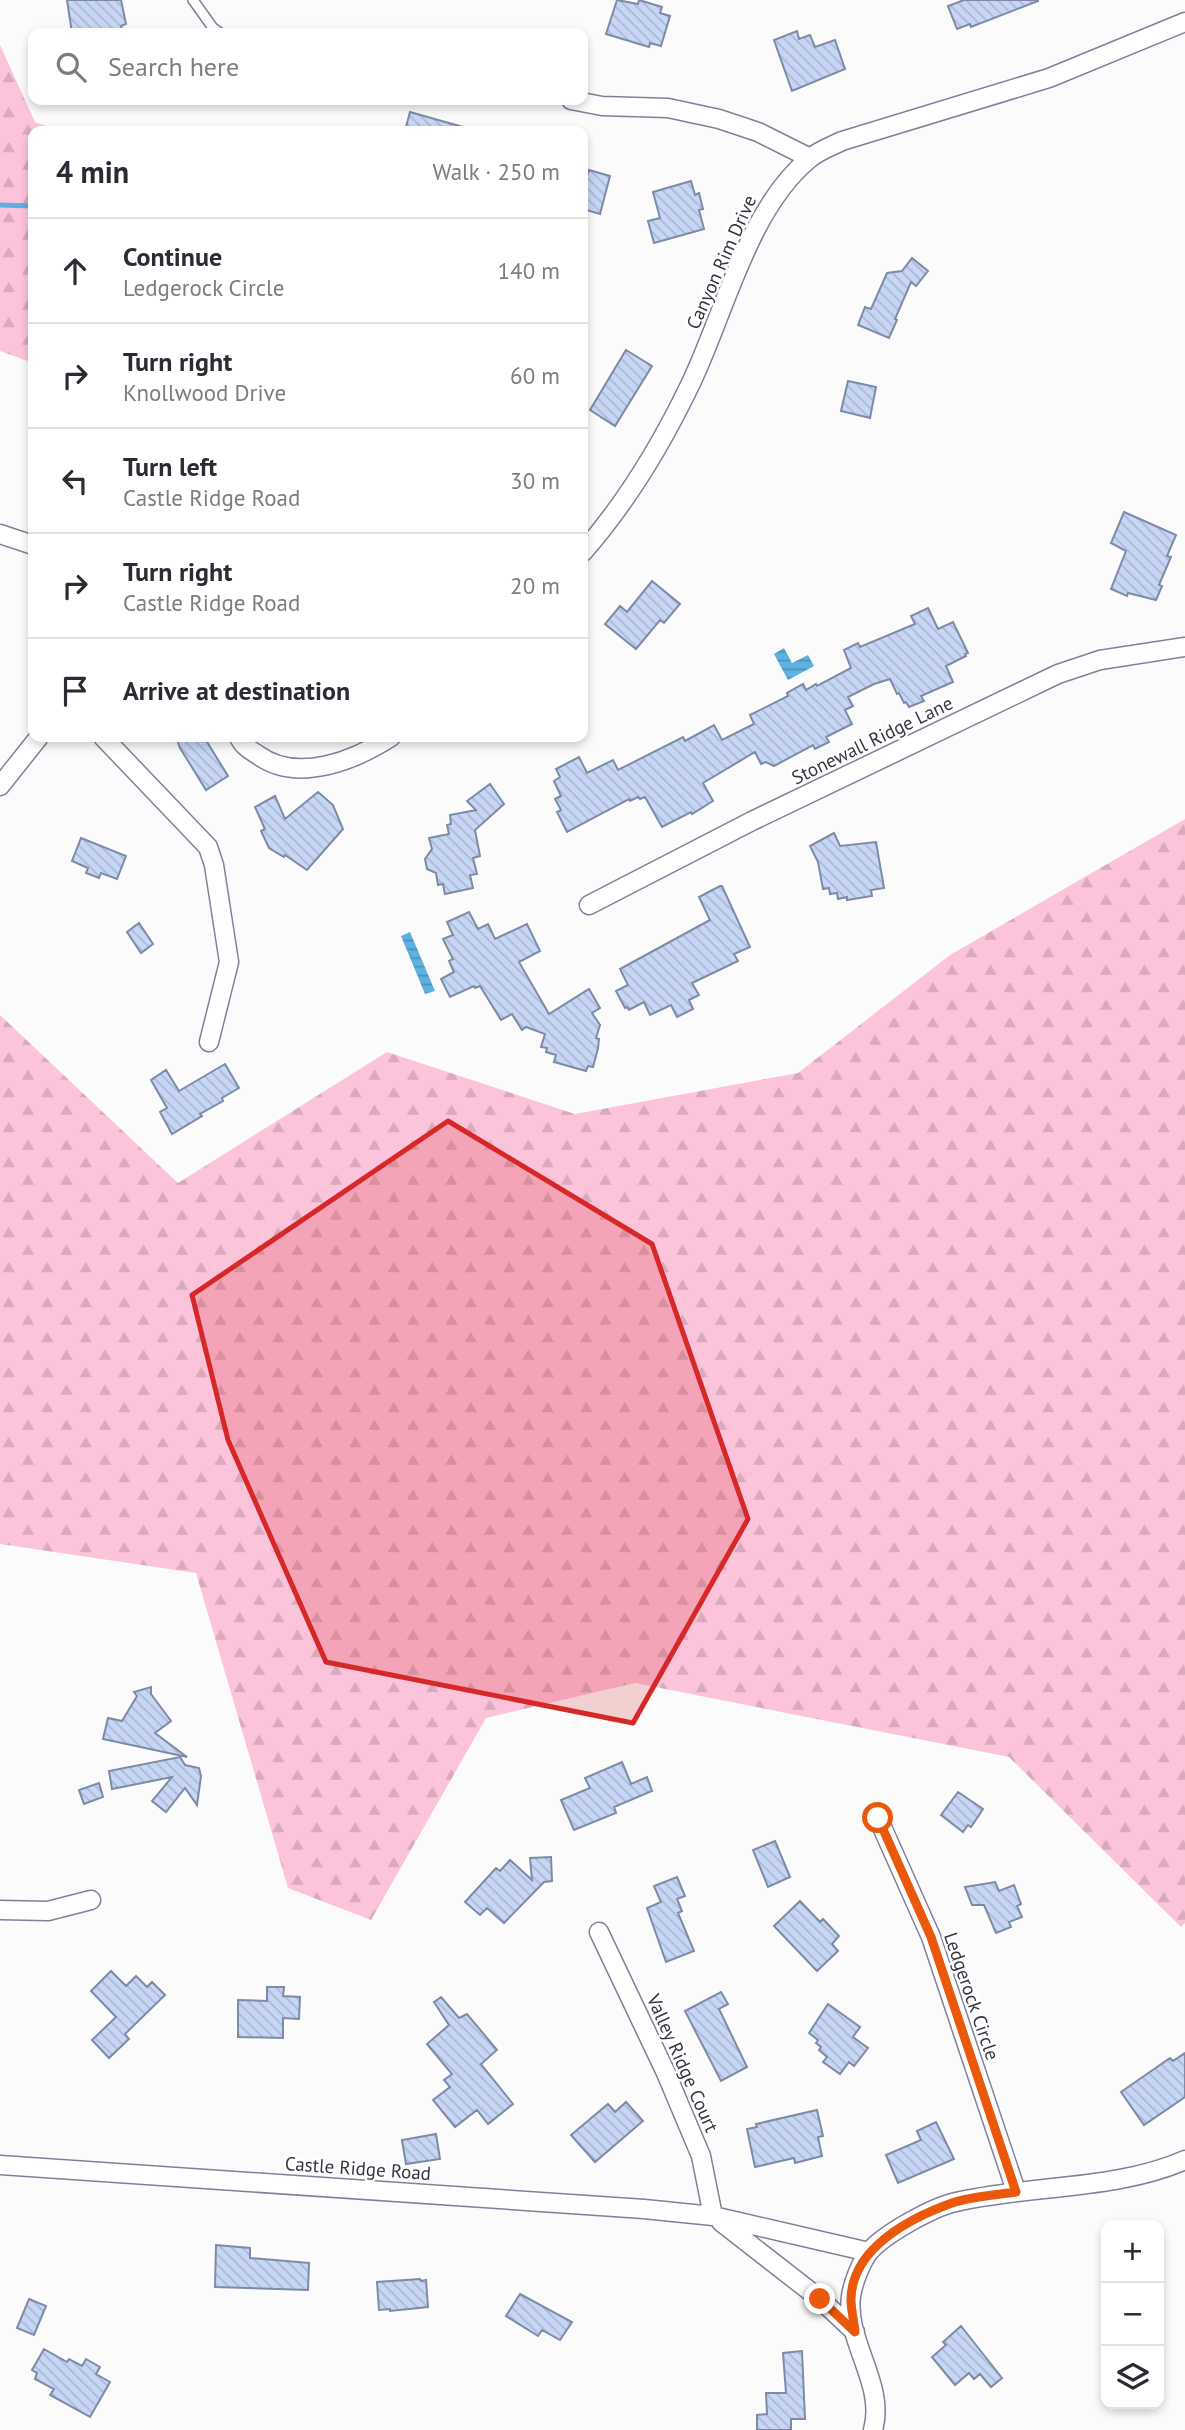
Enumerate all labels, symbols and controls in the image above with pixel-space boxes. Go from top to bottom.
search box [28,28,588,105]
icon: search [52,48,90,86]
text: Search here [108,50,239,83]
text: 4 min [56,152,129,191]
text: Walk · 250 m [433,157,560,186]
street label: Canyon Rim Drive [681,191,761,333]
text: Continue [123,240,222,273]
icon: ahead [56,252,94,290]
text: 140 m [498,256,560,285]
text: Ledgerock Circle [123,273,285,302]
text: Turn right [123,345,232,378]
icon: right [56,357,94,395]
text: 60 m [510,361,560,390]
text: Knollwood Drive [123,378,286,407]
text: Turn left [123,450,217,483]
icon: left [56,462,94,500]
text: 30 m [510,466,560,495]
text: Castle Ridge Road [123,483,300,512]
text: Turn right [123,555,232,588]
icon: right [56,567,94,605]
text: 20 m [510,571,560,600]
text: Castle Ridge Road [123,588,300,617]
icon: arrive [56,672,94,710]
text: Arrive at destination [123,674,350,707]
street label: Stonewall Ridge Lane [787,691,957,789]
route start [862,1802,893,1833]
street label: Ledgerock Circle [939,1929,1005,2063]
street label: Valley Ridge Court [641,1989,724,2136]
street label: Castle Ridge Road [284,2151,432,2185]
map controls [1101,2220,1164,2409]
button: + [1101,2220,1164,2283]
route end [804,2283,835,2314]
button: − [1101,2283,1164,2346]
button: layers [1101,2346,1164,2409]

